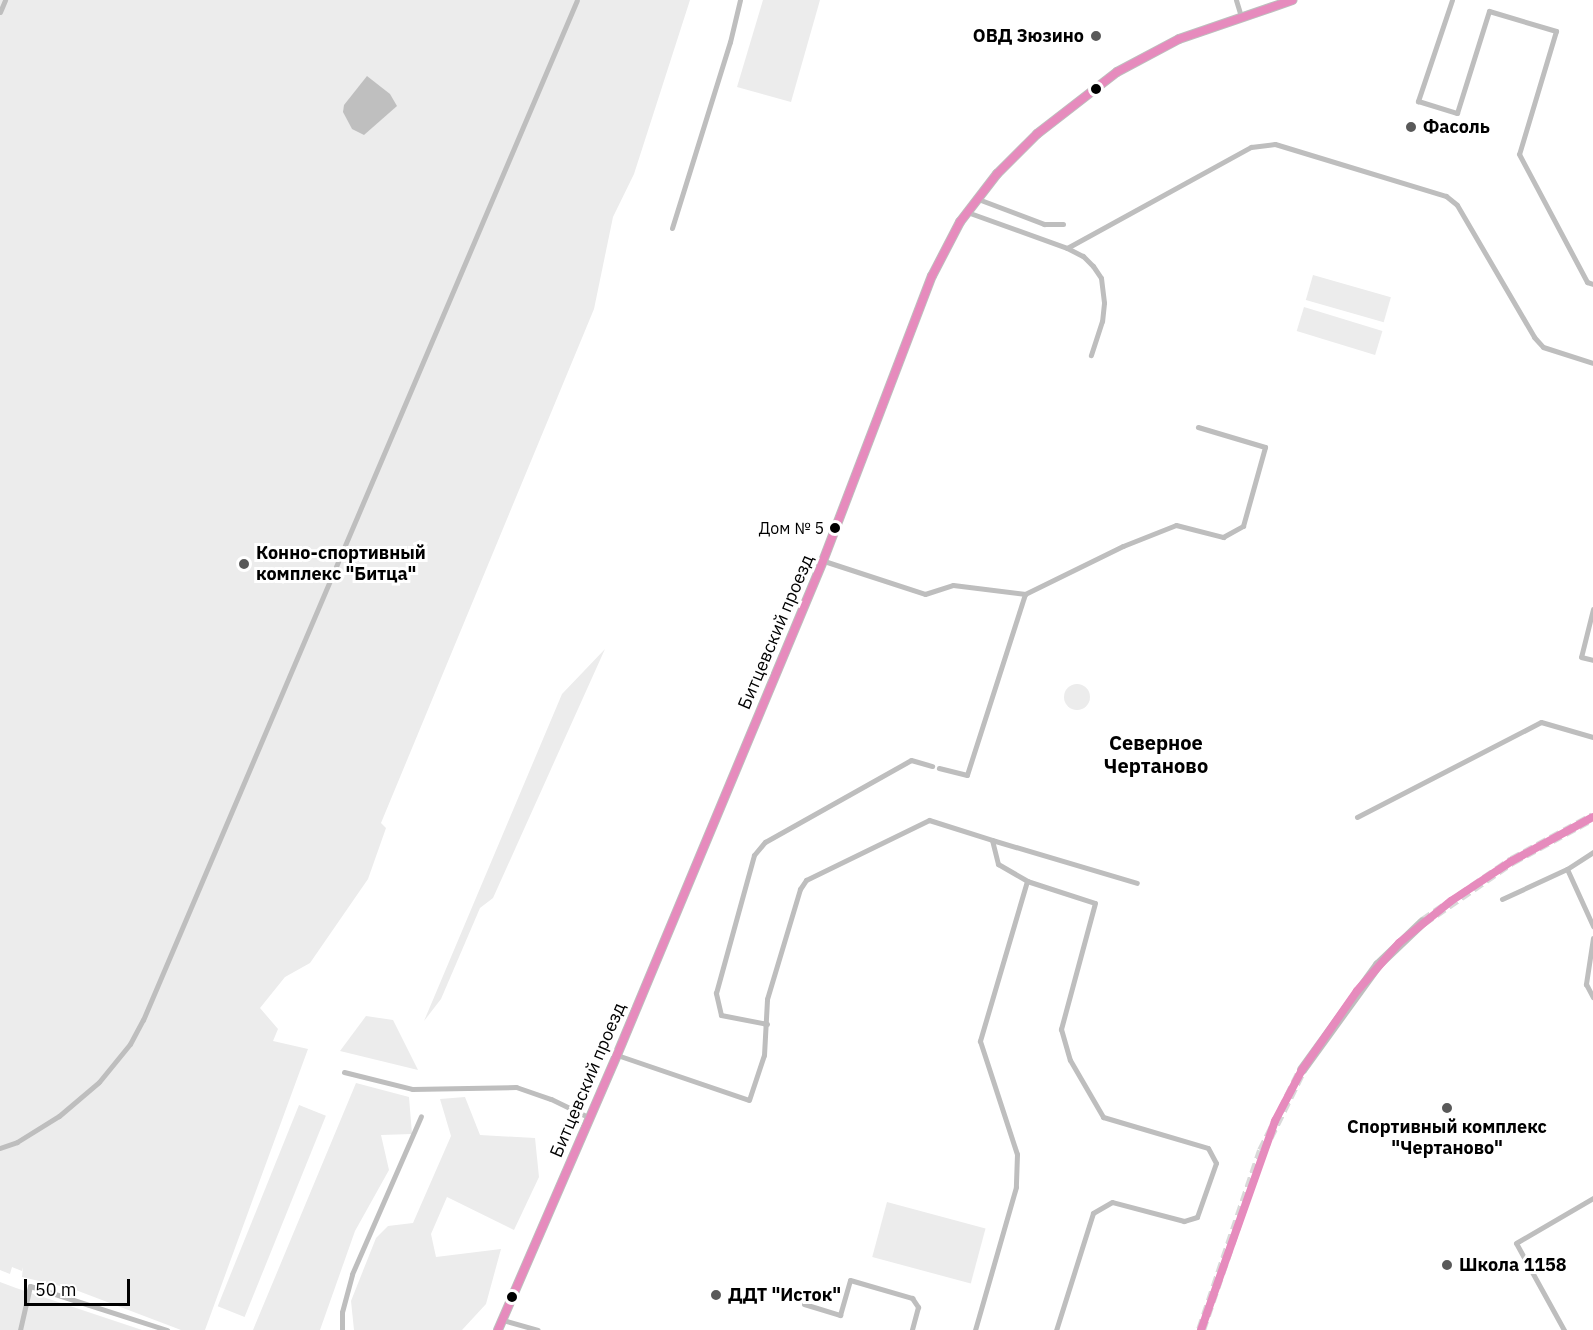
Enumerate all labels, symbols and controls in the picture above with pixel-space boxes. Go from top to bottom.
place label: ОВД Зюзино [973,25,1084,47]
marker: ОВД Зюзино [1089,29,1103,43]
unlabelled marker [1090,83,1102,95]
place label: Фасоль [1423,116,1490,138]
marker: Фасоль [1404,120,1418,134]
place label: Дом № 5 [759,518,824,538]
marker: Дом № 5 [829,522,841,534]
place label: Конно-спортивный комплекс "Битца" [256,543,426,586]
street label: Битцевский проезд [734,551,818,713]
marker: Конно-спортивный комплекс "Битца" [237,557,251,571]
district label: Северное Чертаново [1104,730,1208,777]
street label: Битцевский проезд [546,999,630,1161]
marker: Спортивный комплекс "Чертаново" [1440,1101,1454,1115]
place label: Спортивный комплекс "Чертаново" [1347,1117,1547,1160]
place label: Школа 1158 [1459,1254,1567,1276]
marker: Школа 1158 [1440,1258,1454,1272]
scale bar [27,1267,134,1305]
text: 50 m [35,1278,77,1301]
place label: ДДТ "Исток" [728,1284,841,1306]
marker: ДДТ "Исток" [709,1288,723,1302]
unlabelled marker [506,1291,518,1303]

